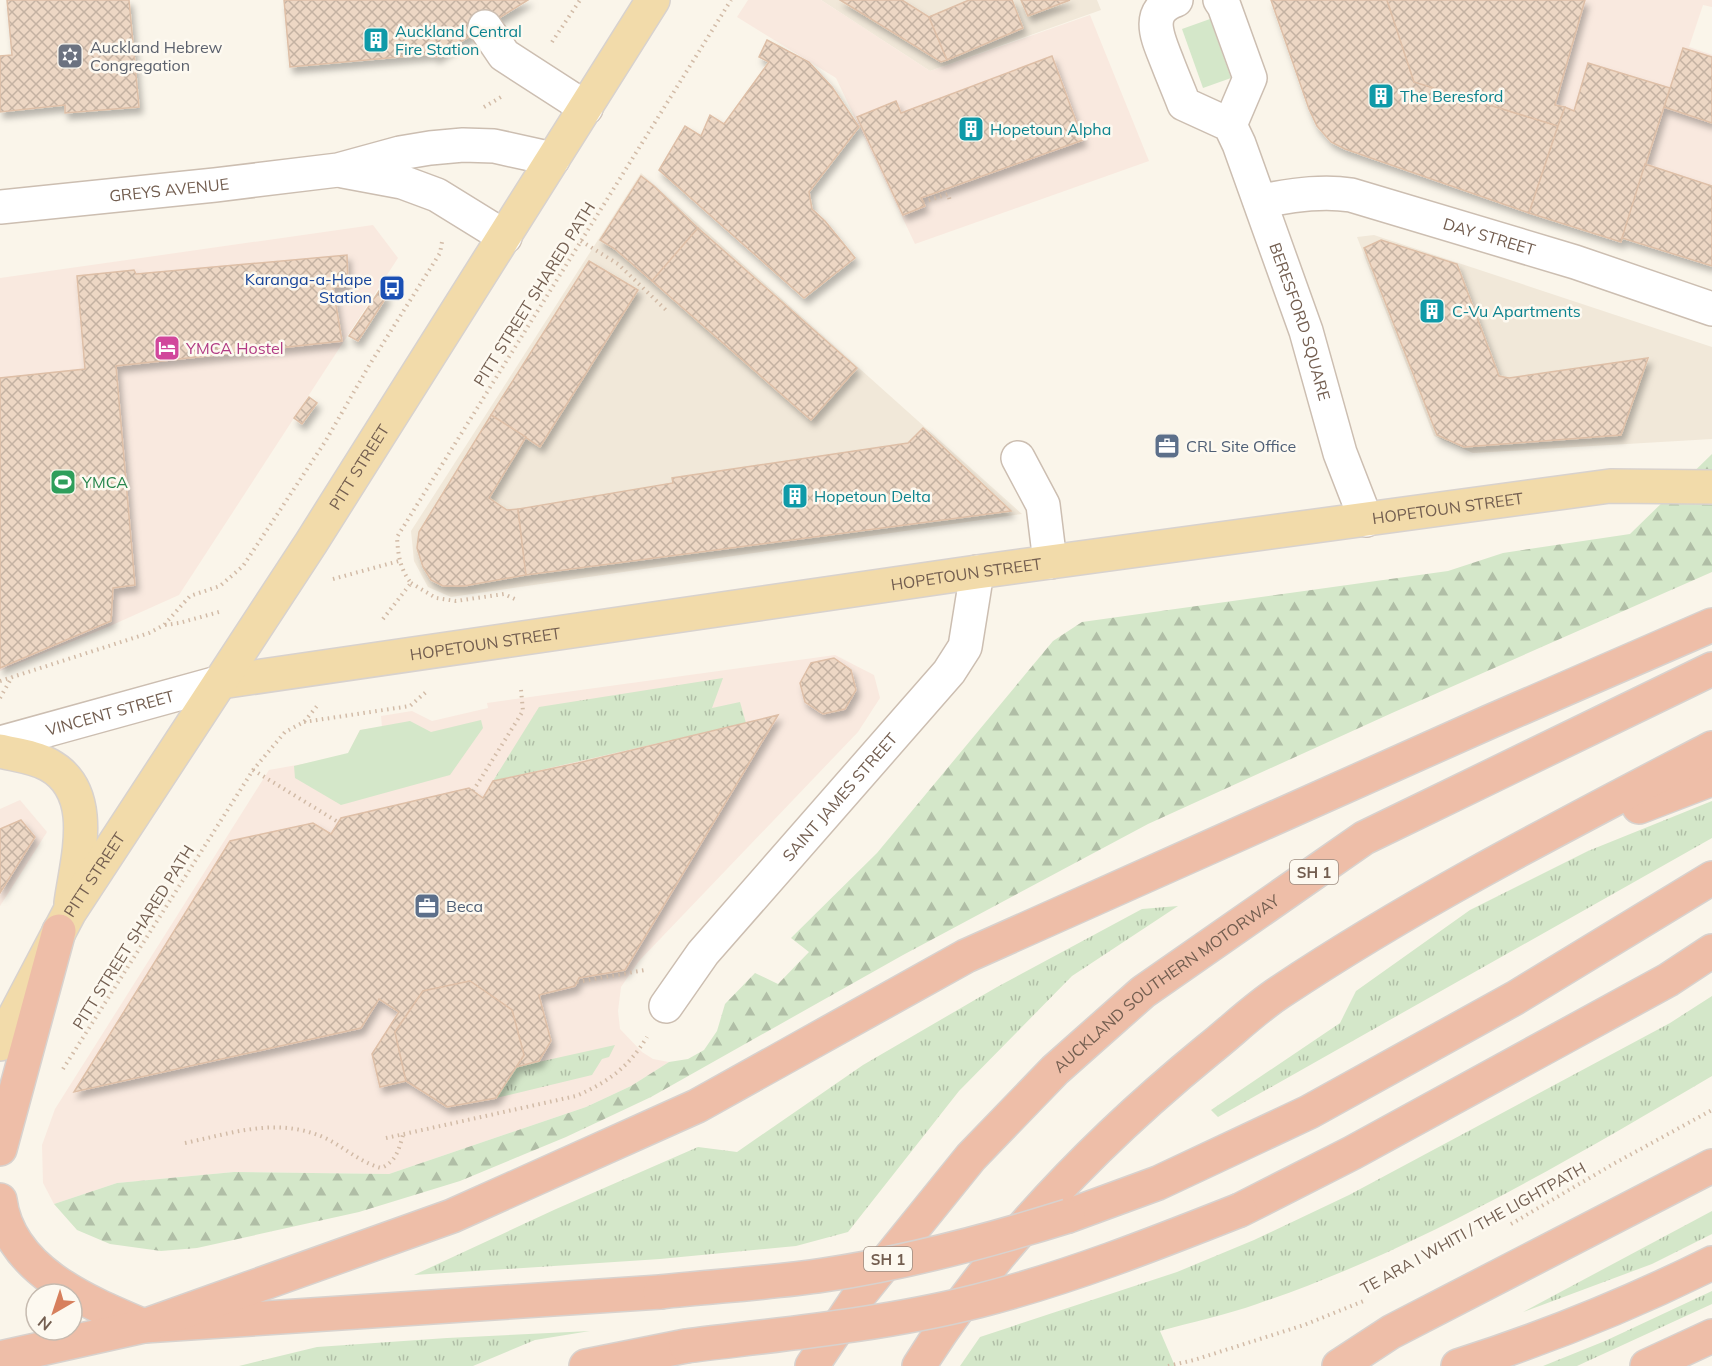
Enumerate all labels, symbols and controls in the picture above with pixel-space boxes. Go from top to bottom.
place label: Auckland Central Fire Station [395,21,522,59]
building icon: Auckland Central Fire Station [361,25,391,55]
place label: Auckland Hebrew Congregation [90,37,223,75]
synagogue icon: Auckland Hebrew Congregation [55,41,85,71]
building icon: The Beresford [1366,81,1396,111]
place label: The Beresford [1400,86,1503,106]
building icon: Hopetoun Alpha [956,114,986,144]
place label: Hopetoun Alpha [990,119,1111,139]
street label: GREYS AVENUE [108,173,230,206]
street label: PITT STREET SHARED PATH [469,198,599,390]
street label: DAY STREET [1441,213,1538,260]
street label: BERESFORD SQUARE [1265,240,1335,403]
place label: Karanga-a-Hape Station [245,269,372,307]
bus stop icon: Karanga-a-Hape Station [377,273,407,303]
building icon: C-Vu Apartments [1417,296,1447,326]
place label: C-Vu Apartments [1452,301,1581,321]
hotel icon: YMCA Hostel [152,333,182,363]
place label: YMCA Hostel [185,338,284,358]
street label: PITT STREET [325,420,393,513]
office icon: CRL Site Office [1152,431,1182,461]
place label: CRL Site Office [1186,436,1296,456]
sports icon: YMCA [48,467,78,497]
place label: YMCA [81,472,128,492]
building icon: Hopetoun Delta [780,481,810,511]
place label: Hopetoun Delta [814,486,931,506]
street label: HOPETOUN STREET [1371,488,1525,528]
street label: HOPETOUN STREET [889,553,1043,594]
street label: HOPETOUN STREET [408,623,562,664]
street label: VINCENT STREET [43,685,177,740]
street label: SAINT JAMES STREET [778,728,902,866]
street label: PITT STREET [59,828,129,921]
street label: PITT STREET SHARED PATH [68,841,198,1033]
road number: SH 1 [1290,860,1338,884]
street label: AUCKLAND SOUTHERN MOTORWAY [1049,890,1283,1077]
office icon: Beca [412,891,442,921]
place label: Beca [446,896,483,916]
street label: TE ARA I WHITI / THE LIGHTPATH [1357,1157,1589,1299]
road number: SH 1 [864,1247,912,1271]
north arrow [24,1282,84,1342]
text: N [34,1312,56,1335]

